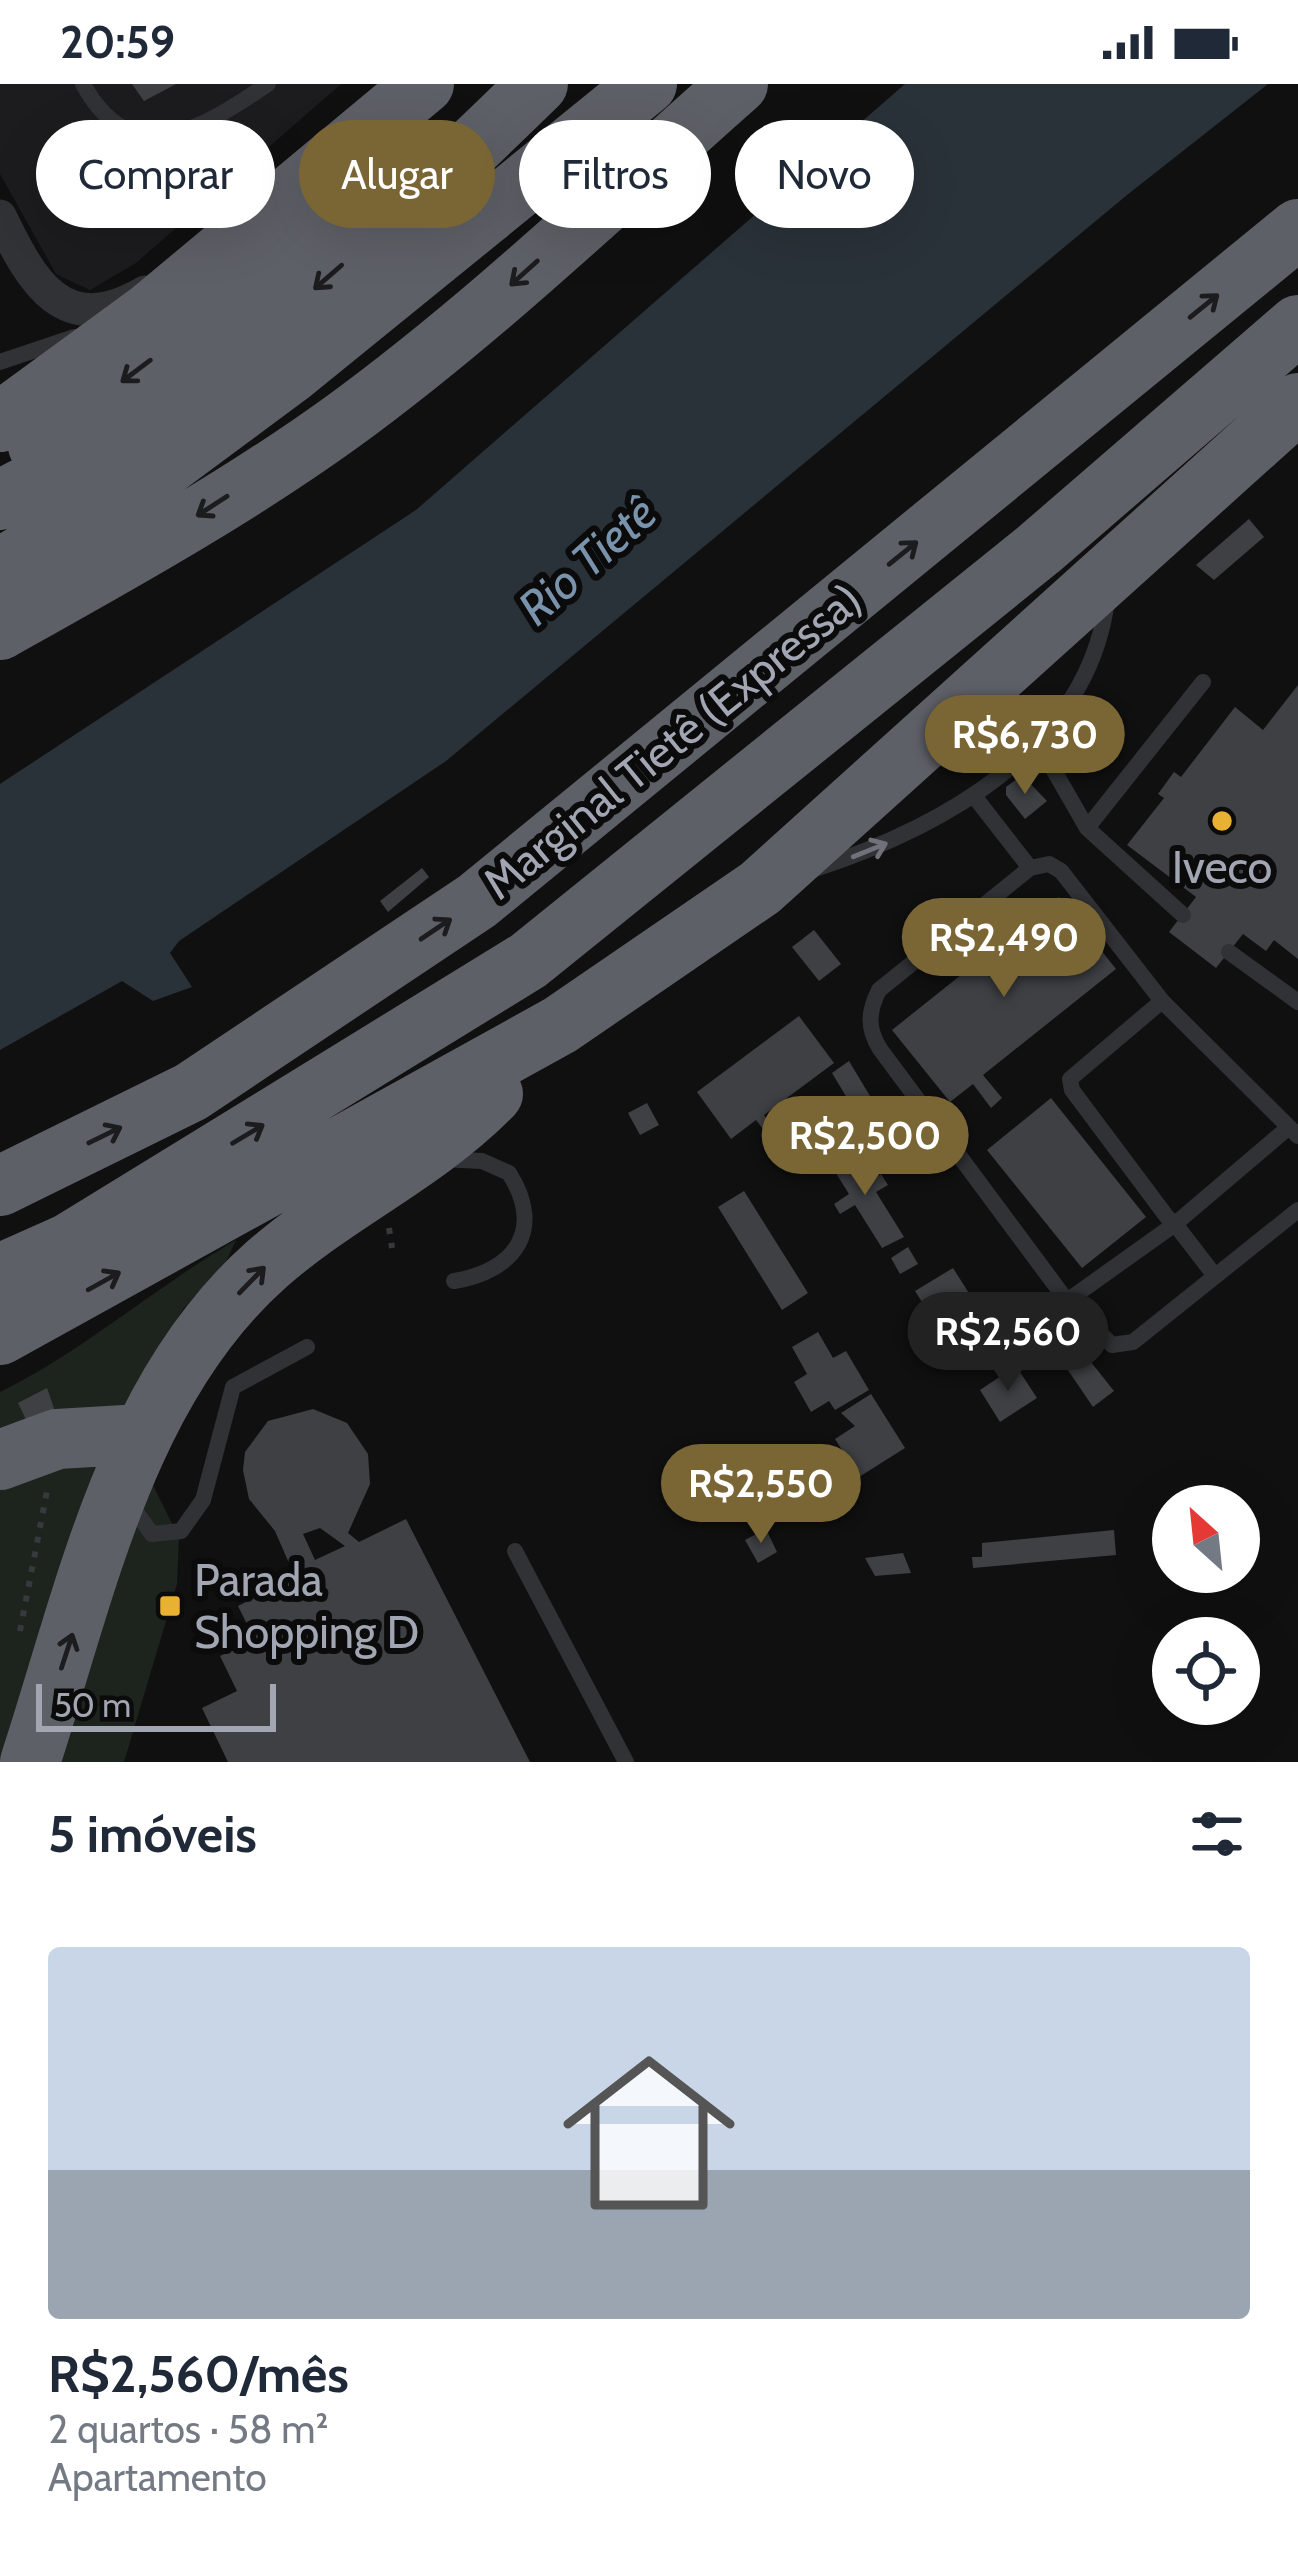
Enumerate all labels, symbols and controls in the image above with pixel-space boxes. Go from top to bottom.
text: 20:59 [60,15,175,69]
chip: Comprar [36,120,275,228]
chip: Alugar [299,120,495,228]
chip: Filtros [519,120,711,228]
chip: Novo [735,120,914,228]
one-way arrow [510,259,540,286]
one-way arrow [313,262,344,290]
one-way arrow [1188,293,1220,319]
one-way arrow [120,358,153,384]
water label: Rio Tietê [506,483,668,637]
one-way arrow [196,494,230,519]
one-way arrow [886,540,918,567]
street label: Marginal Tietê (Expressa) [472,572,872,910]
pin: R$6,730 [914,695,1136,797]
text: R$6,730 [952,710,1098,758]
marker: Iveco [1209,808,1235,834]
one-way arrow [851,838,888,859]
place label: Iveco [1172,840,1272,894]
pin: R$2,490 [893,898,1115,1000]
text: R$2,490 [929,913,1079,961]
one-way arrow [418,917,452,942]
pin: R$2,500 [754,1096,976,1198]
text: R$2,500 [789,1111,941,1159]
one-way arrow [87,1122,122,1145]
one-way arrow [230,1122,265,1146]
one-way arrow [237,1265,266,1295]
one-way arrow [85,1269,120,1292]
pin: R$2,560 [897,1292,1119,1394]
text: R$2,560 [934,1307,1082,1355]
pin: R$2,550 [650,1444,872,1546]
text: R$2,550 [688,1459,834,1507]
north arrow [1152,1485,1260,1593]
map controls [1152,1485,1260,1725]
place label: Parada Shopping D [194,1553,419,1659]
marker: Parada Shopping D [157,1593,183,1619]
button: locate [1152,1617,1260,1725]
one-way arrow [57,1633,79,1671]
scale bar [36,1678,276,1731]
text: 50 m [54,1685,131,1725]
icon: filters [1184,1801,1250,1867]
text: 5 imóveis [48,1803,257,1865]
icon: home [541,2025,757,2241]
text: R$2,560/mês [48,2343,349,2405]
text: 2 quartos · 58 m² [48,2405,329,2453]
text: Apartamento [48,2453,267,2501]

